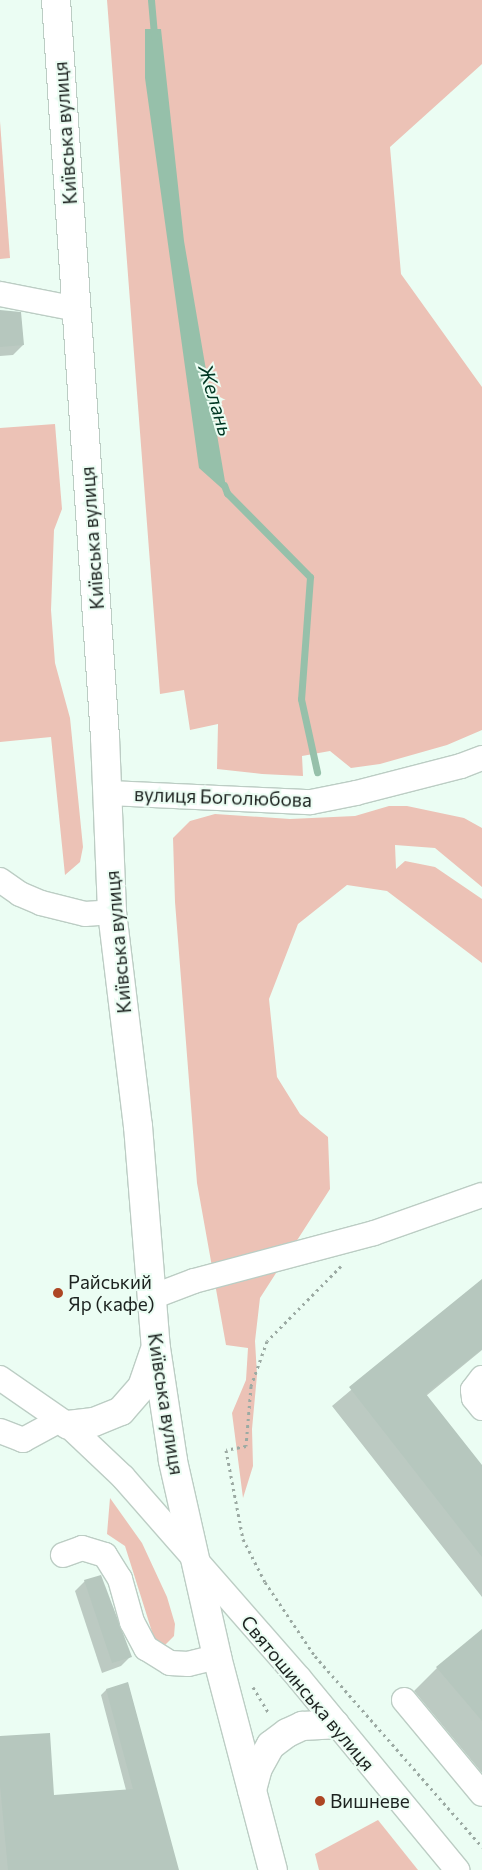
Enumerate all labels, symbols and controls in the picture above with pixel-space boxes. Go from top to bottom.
street label: Київська вулиця [49,61,81,205]
water label: Желань [194,361,238,439]
street label: Київська вулиця [76,466,108,610]
street label: вулиця Боголюбова [134,783,312,811]
street label: Київська вулиця [100,870,136,1014]
place label: Райський Яр (кафе) [68,1271,154,1315]
marker: Райський Яр (кафе) [52,1287,64,1299]
street label: Київська вулиця [144,1331,188,1477]
street label: Святошинська вулиця [236,1611,380,1775]
place label: Вишневе [330,1790,410,1812]
marker: Вишневе [314,1795,326,1807]

